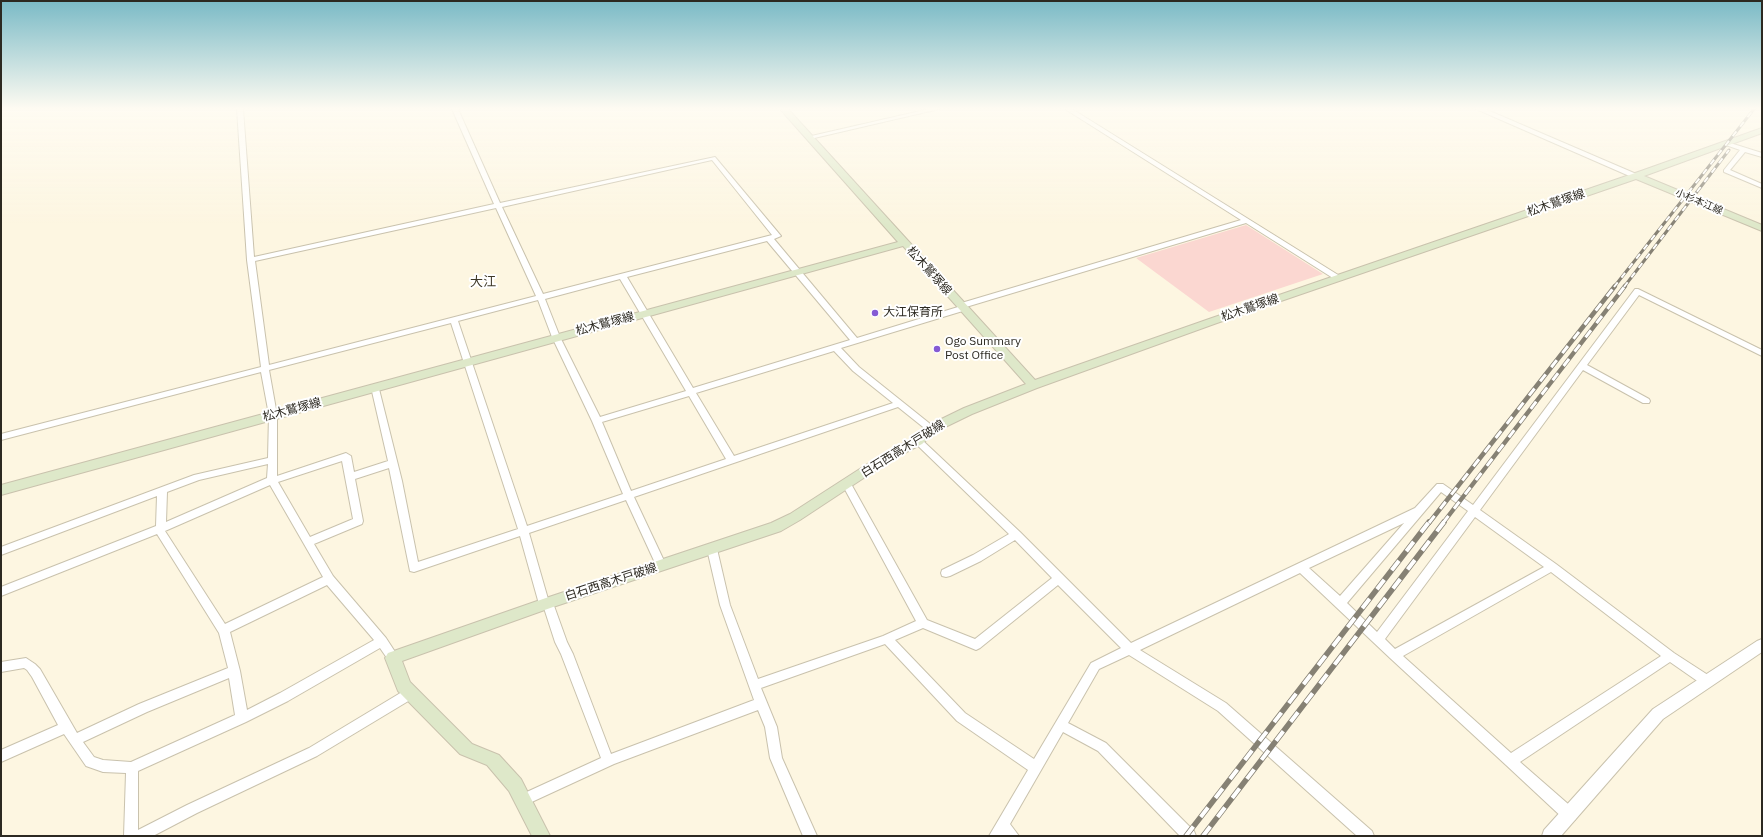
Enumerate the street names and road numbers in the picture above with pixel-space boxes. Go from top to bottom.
street label: 松木鷲塚線 [1525,186,1587,220]
street label: 小杉本江線 [1674,187,1724,217]
street label: 松木鷲塚線 [904,244,954,298]
street label: 松木鷲塚線 [1219,291,1281,325]
street label: 松木鷲塚線 [574,309,636,339]
street label: 松木鷲塚線 [261,395,323,425]
street label: 白石西高木戸破線 [858,417,948,481]
street label: 白石西高木戸破線 [563,560,659,604]

